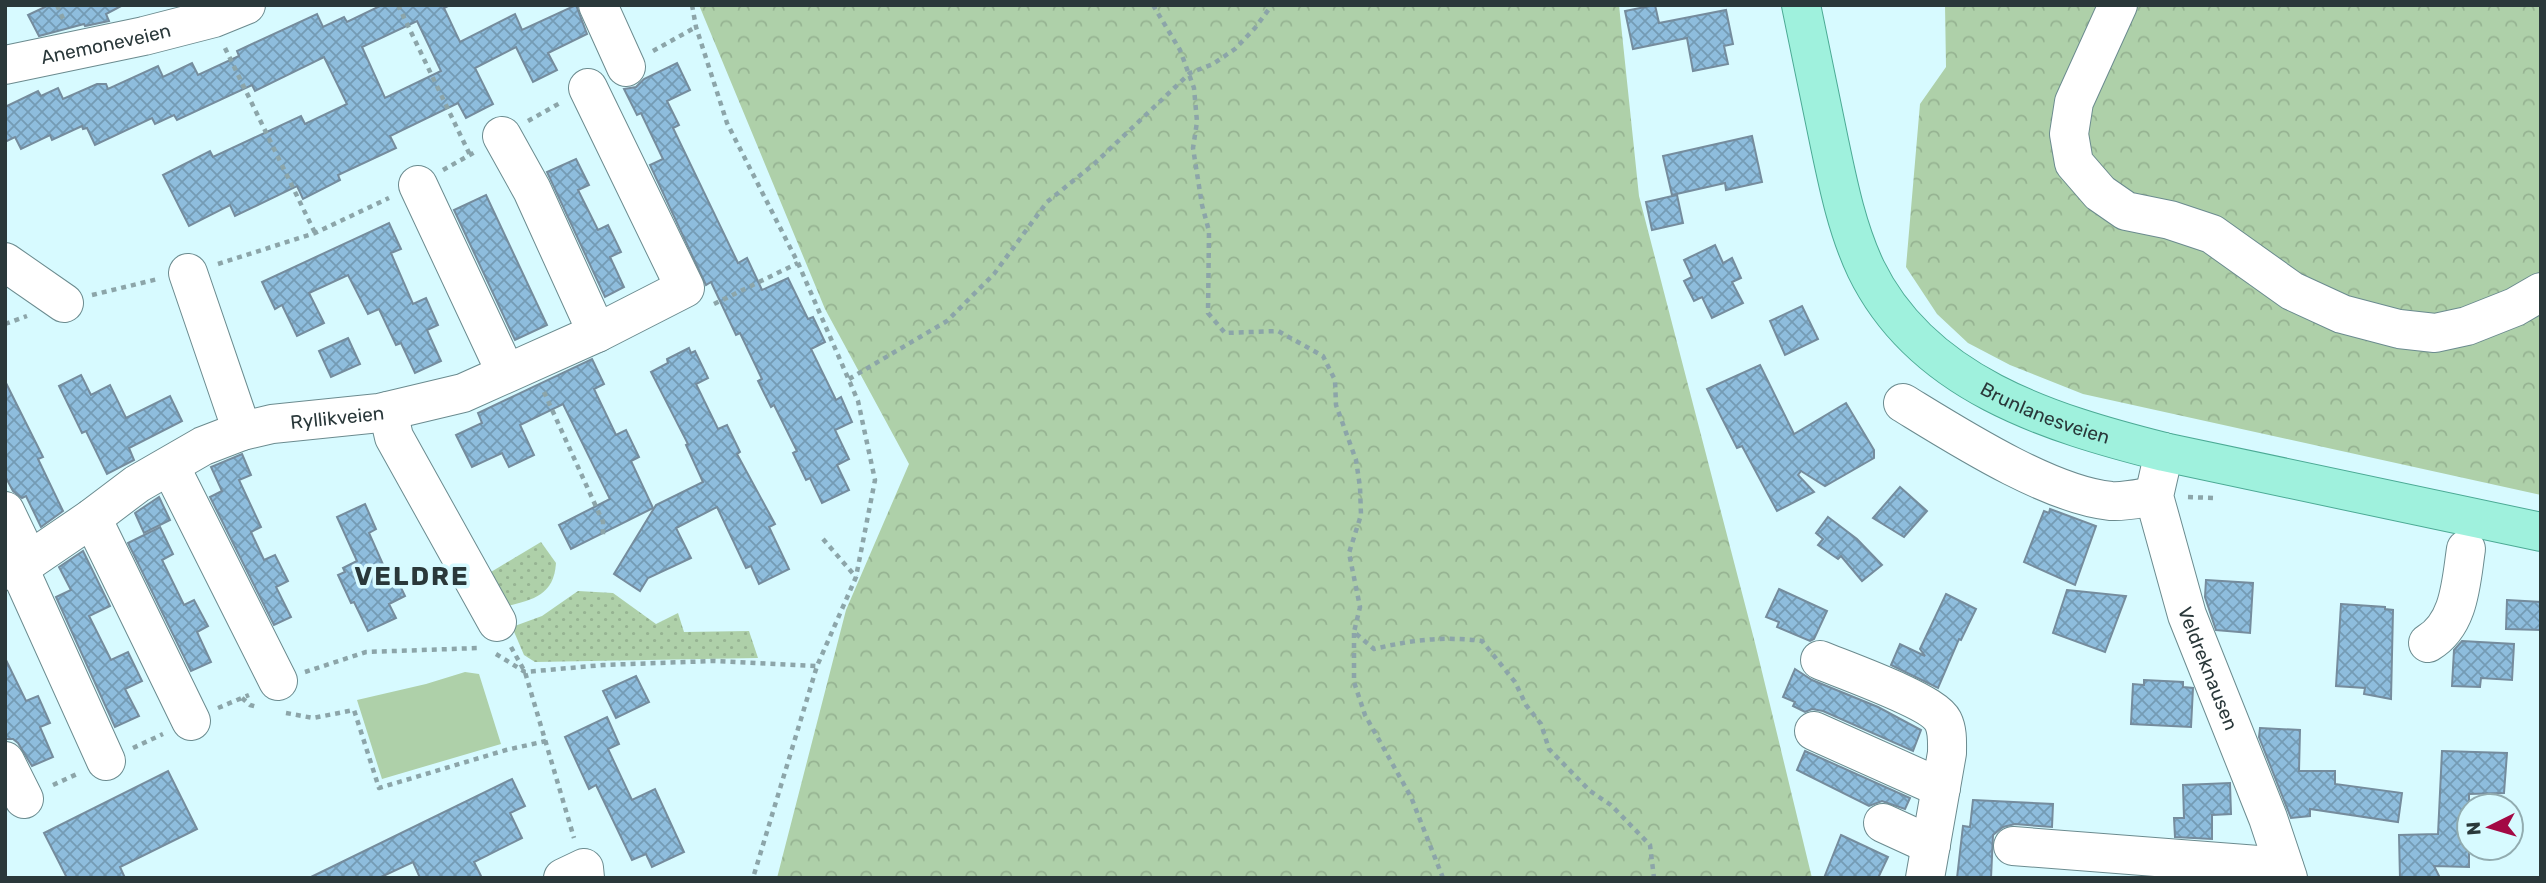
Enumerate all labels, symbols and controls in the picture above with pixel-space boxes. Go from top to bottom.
street label: Anemoneveien [39,19,173,69]
street label: Brunlanesveien [1976,377,2112,449]
street label: Ryllikveien [289,402,385,434]
district label: VELDRE [354,561,470,592]
street label: Veldreknausen [2173,604,2243,734]
north arrow [2455,792,2525,862]
text: N [2462,821,2486,836]

